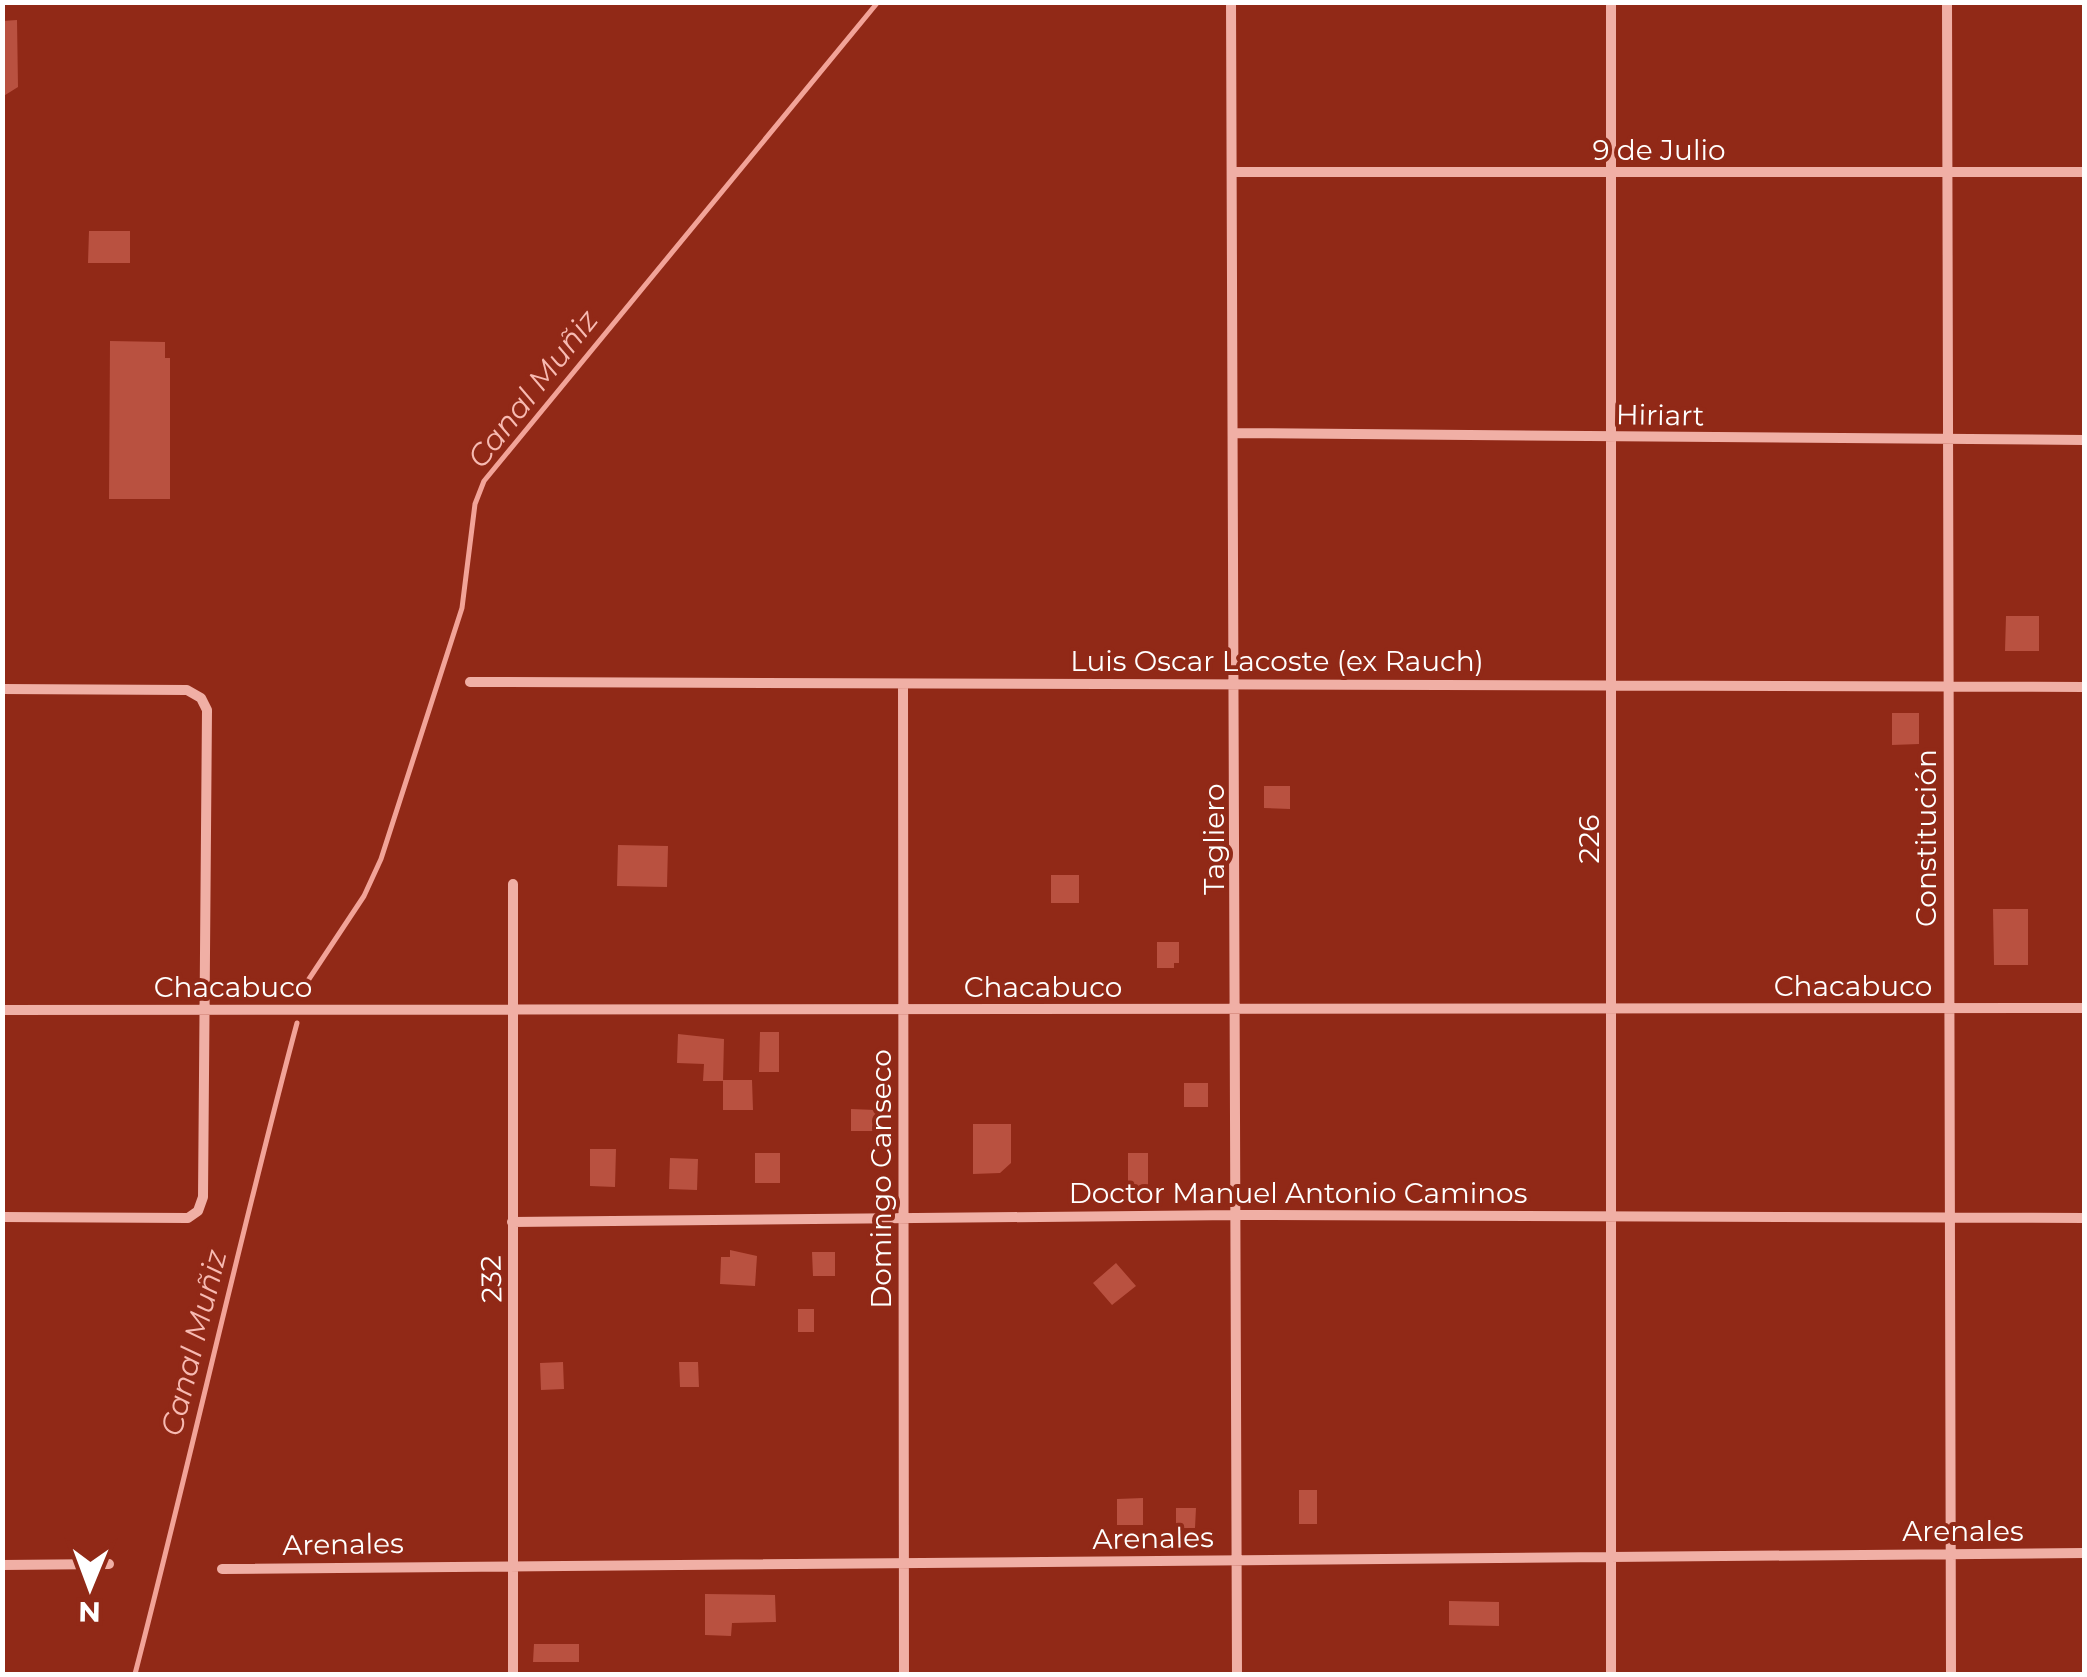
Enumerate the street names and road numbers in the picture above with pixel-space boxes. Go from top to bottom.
street label: 9 de Julio [1592,133,1726,167]
street label: Hiriart [1616,397,1704,433]
street label: Luis Oscar Lacoste (ex Rauch) [1070,644,1484,678]
street label: Constitución [1909,749,1943,927]
street label: Tagliero [1197,783,1231,895]
street label: 226 [1572,815,1606,863]
street label: Chacabuco [1774,969,1932,1003]
street label: Chacabuco [154,970,312,1004]
street label: Chacabuco [964,970,1122,1004]
street label: Domingo Canseco [864,1049,898,1309]
street label: Doctor Manuel Antonio Caminos [1069,1176,1527,1210]
street label: 232 [474,1255,508,1303]
street label: Arenales [1902,1514,2024,1548]
street label: Arenales [1092,1520,1214,1556]
street label: Arenales [282,1526,404,1562]

